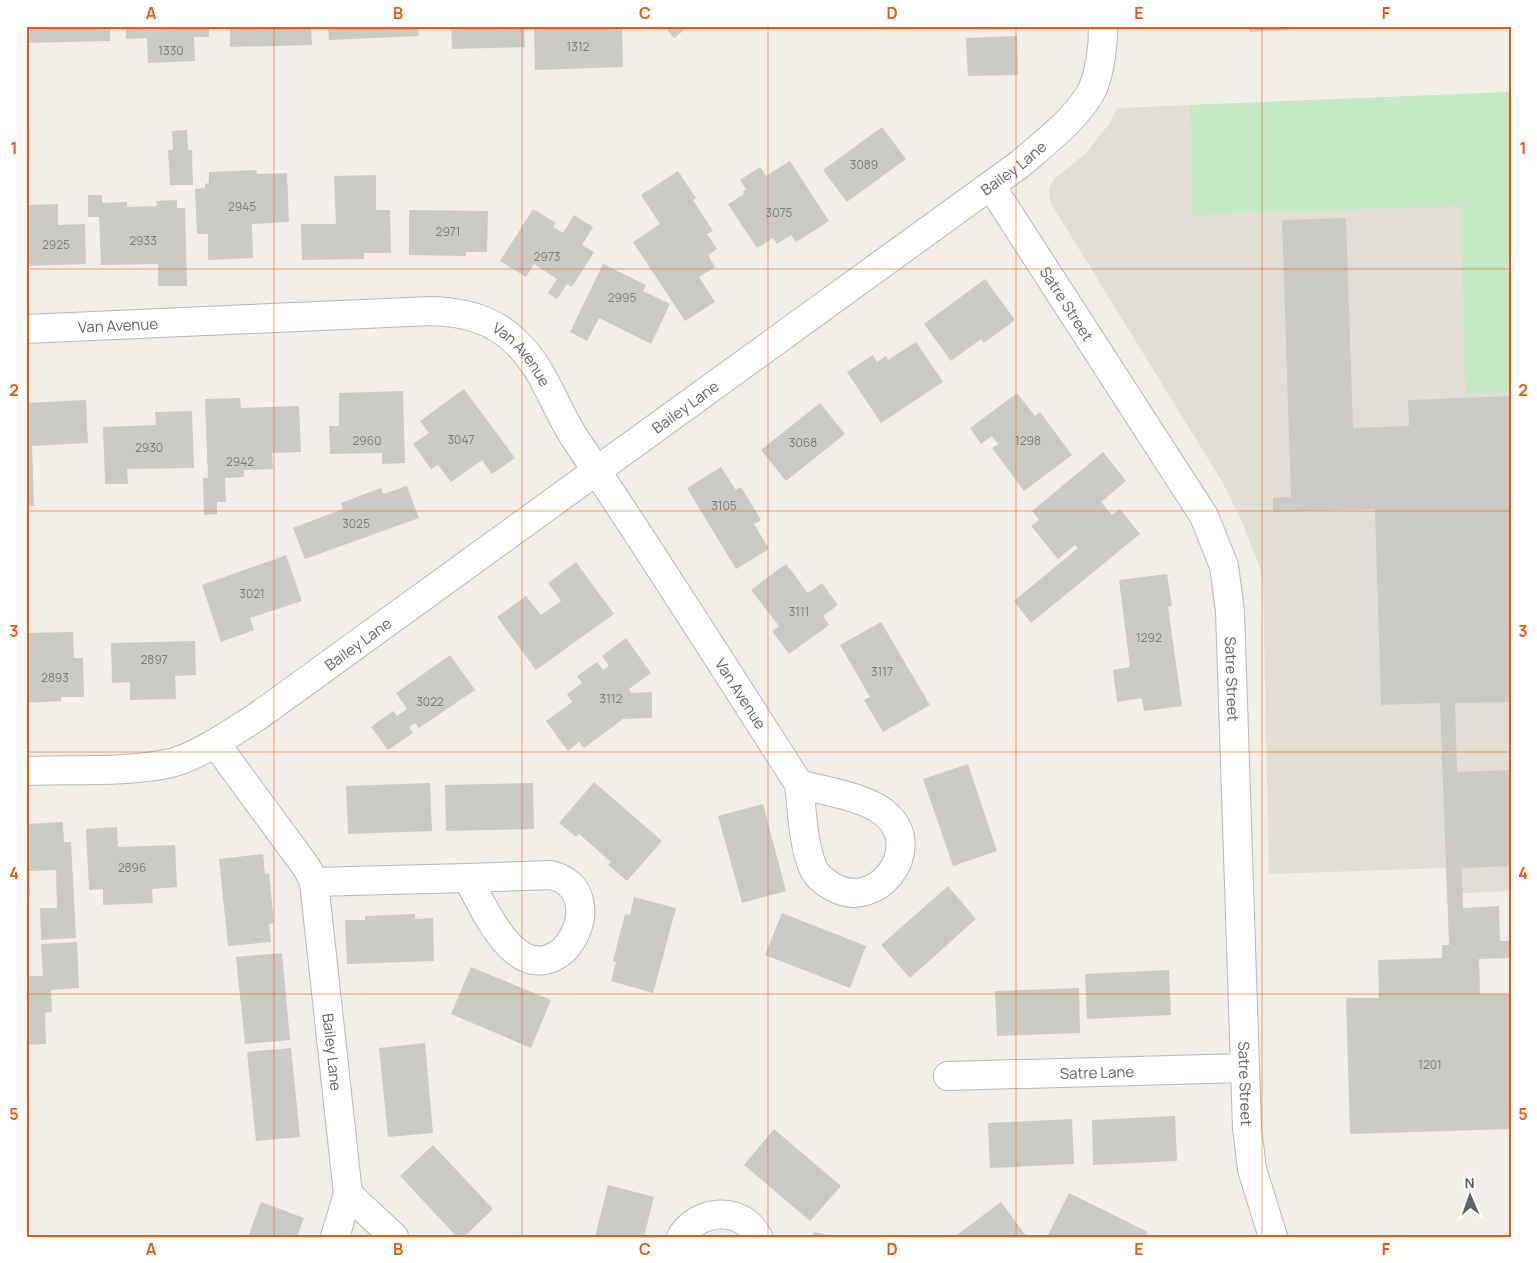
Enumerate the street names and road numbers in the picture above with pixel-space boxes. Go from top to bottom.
street label: Bailey Lane [976,136,1051,200]
street label: Satre Street [1035,262,1099,345]
street label: Van Avenue [77,313,159,337]
street label: Van Avenue [489,317,556,390]
street label: Bailey Lane [647,375,723,438]
street label: Bailey Lane [320,612,396,675]
street label: Satre Street [1220,636,1244,722]
street label: Van Avenue [711,654,772,733]
street label: Bailey Lane [318,1012,347,1092]
street label: Satre Street [1234,1041,1257,1126]
street label: Satre Lane [1060,1060,1135,1083]

